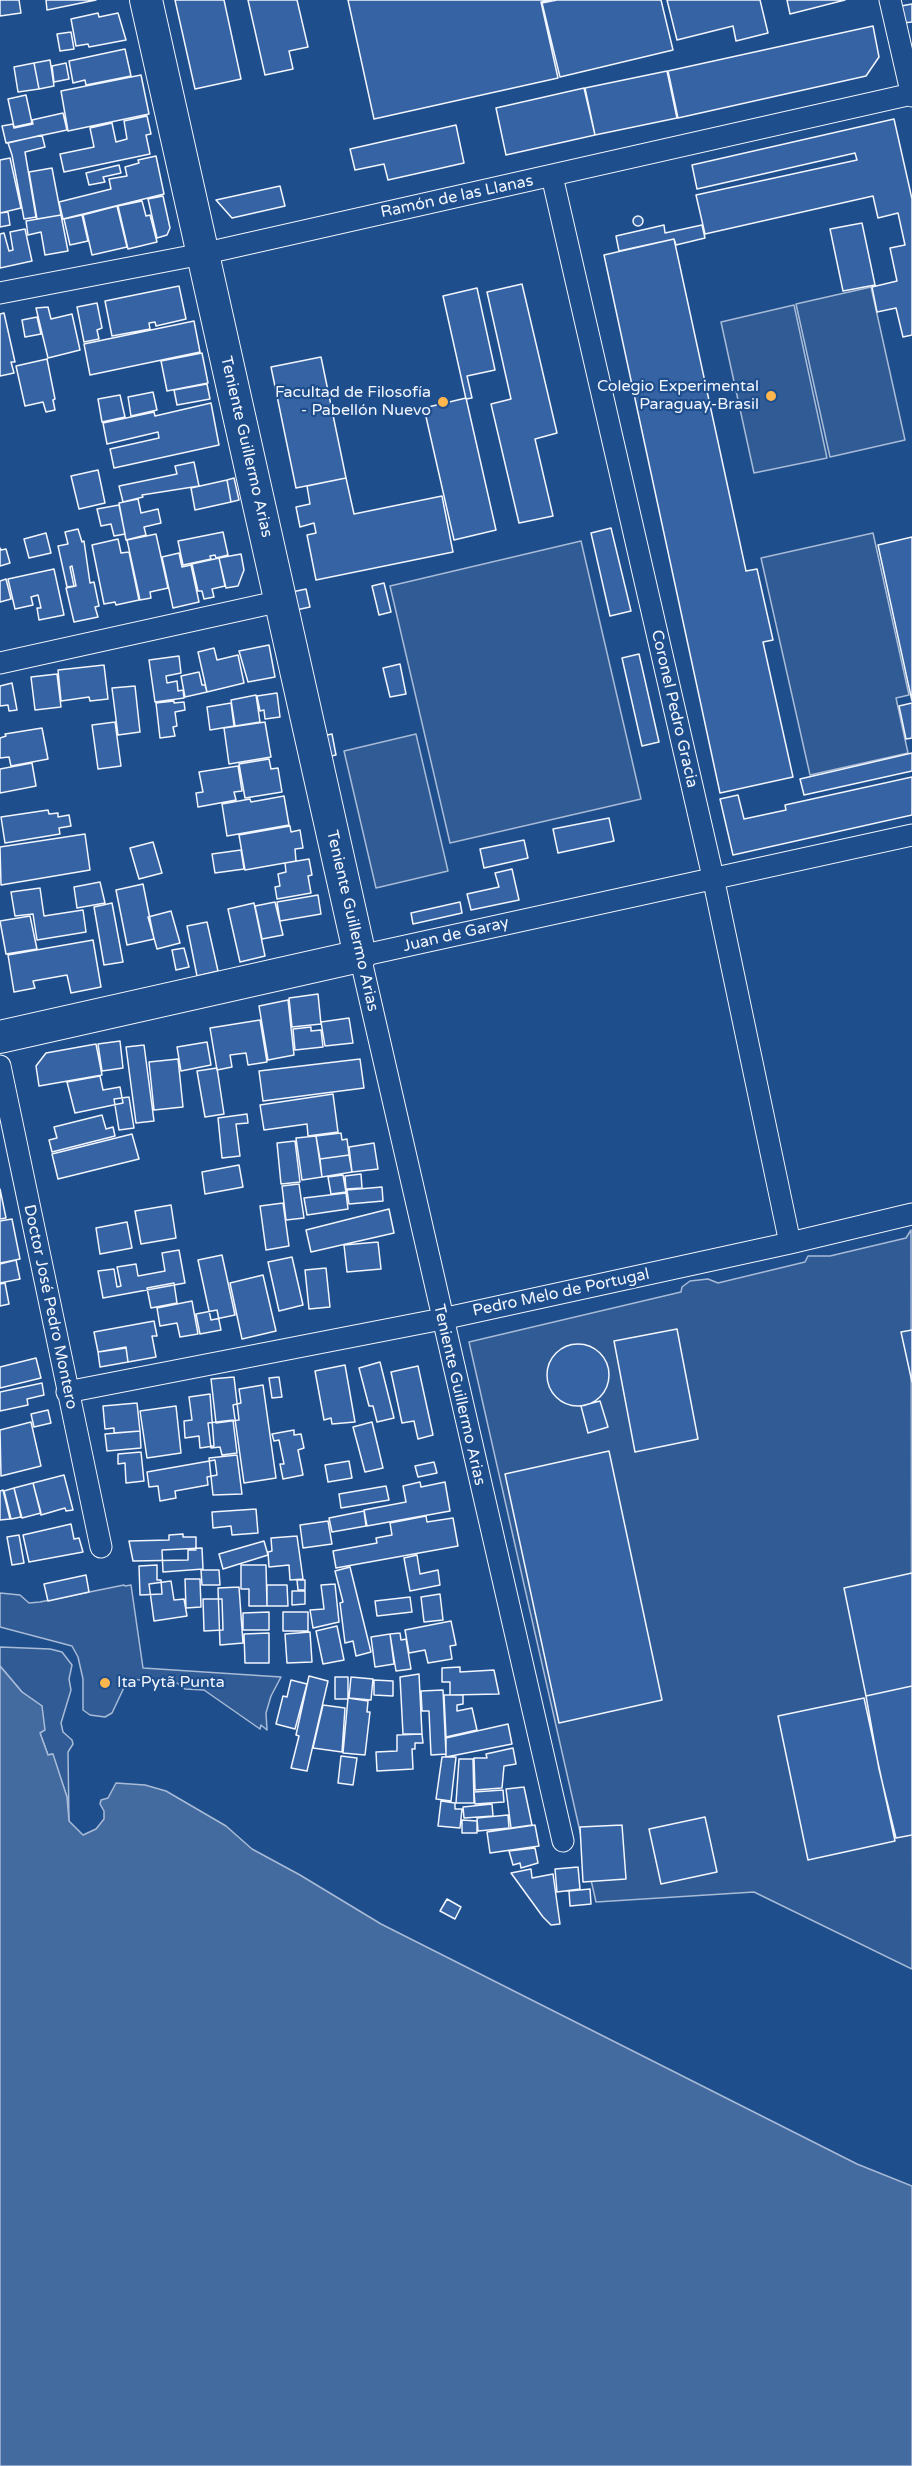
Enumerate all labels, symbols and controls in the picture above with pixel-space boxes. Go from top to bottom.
street label: Ramón de las Llanas [379,171,535,223]
street label: Teniente Guillermo Arias [216,354,276,540]
place label: Colegio Experimental Paraguay-Brasil [597,377,759,415]
place label: Facultad de Filosofía - Pabellón Nuevo [275,383,431,421]
marker: Colegio Experimental Paraguay-Brasil [764,389,778,403]
marker: Facultad de Filosofía - Pabellón Nuevo [436,395,450,409]
street label: Coronel Pedro Gracia [646,628,702,790]
street label: Teniente Guillermo Arias [322,828,382,1014]
street label: Juan de Garay [401,913,511,957]
street label: Doctor José Pedro Montero [19,1203,81,1411]
street label: Pedro Melo de Portugal [471,1265,651,1321]
street label: Teniente Guillermo Arias [429,1302,489,1488]
place label: Ita Pytã Punta [117,1673,225,1693]
marker: Ita Pytã Punta [98,1676,112,1690]

